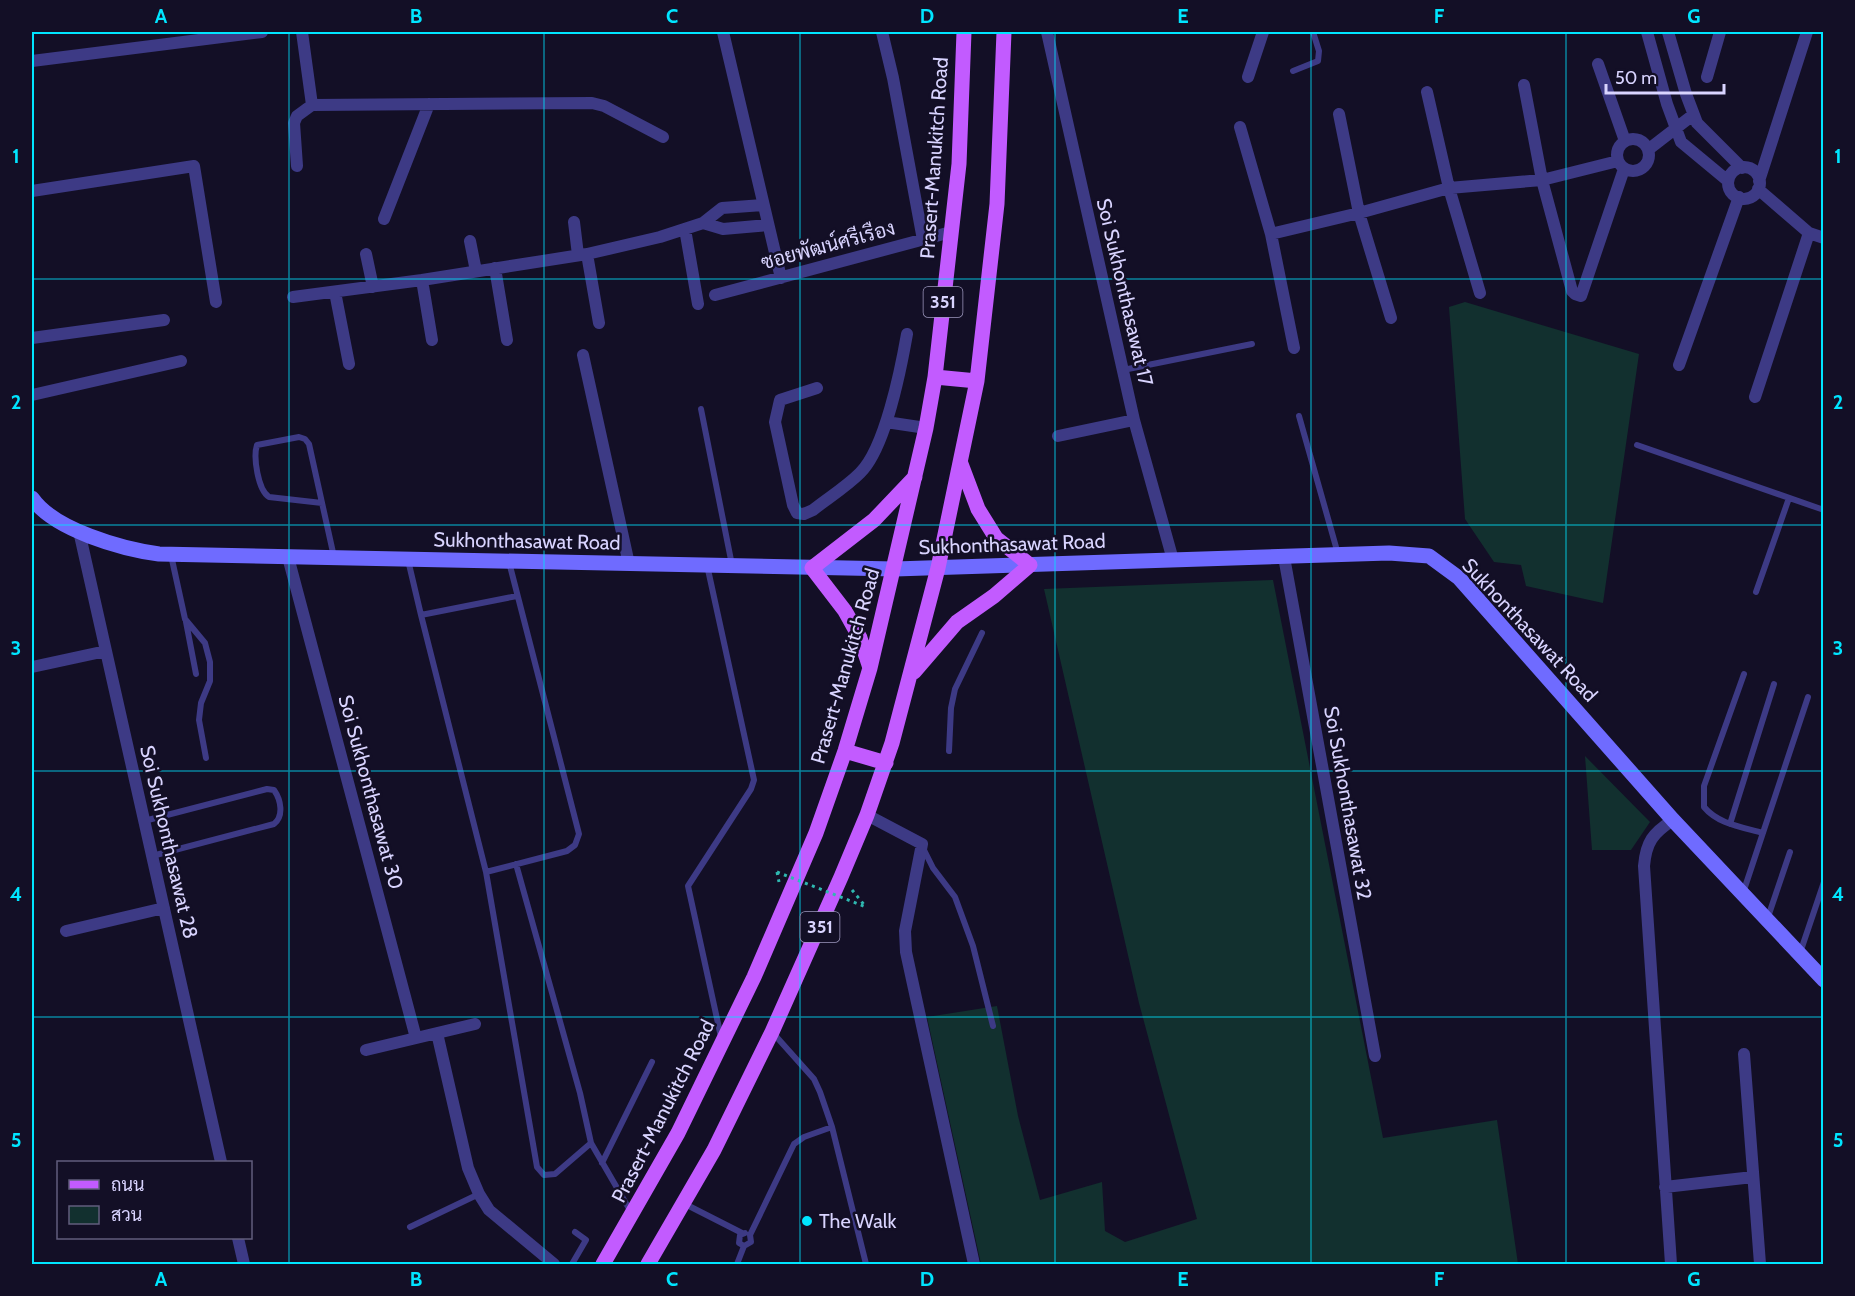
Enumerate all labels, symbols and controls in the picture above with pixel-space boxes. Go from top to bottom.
text: A [155,4,168,28]
text: B [410,4,422,28]
text: C [666,4,678,28]
text: D [920,4,934,28]
text: E [1177,4,1189,28]
text: F [1434,4,1445,28]
text: G [1687,4,1701,28]
street label: Prasert-Manukitch Road [915,56,953,260]
scale bar [1606,57,1724,95]
text: 50 m [1615,67,1657,89]
text: 1 [12,144,20,168]
text: 1 [1834,144,1842,168]
street label: Soi Sukhonthasawat 17 [1092,196,1158,388]
street label: ซอยพัฒน์ศรีเรือง [758,214,898,274]
road number: 351 [924,287,962,317]
text: 2 [11,390,21,414]
text: 2 [1833,390,1843,414]
street label: Sukhonthasawat Road [433,527,621,555]
street label: Sukhonthasawat Road [918,529,1106,559]
street label: Sukhonthasawat Road [1457,553,1603,707]
street label: Prasert-Manukitch Road [806,566,884,766]
text: 3 [11,636,21,660]
text: 3 [1833,636,1843,660]
street label: Soi Sukhonthasawat 30 [334,692,408,892]
street label: Soi Sukhonthasawat 32 [1319,704,1377,902]
street label: Soi Sukhonthasawat 28 [135,743,203,941]
text: 4 [10,882,22,906]
text: 4 [1832,882,1844,906]
road number: 351 [800,912,840,942]
street label: Prasert-Manukitch Road [606,1015,720,1207]
text: 5 [11,1128,21,1152]
text: 5 [1833,1128,1843,1152]
legend [57,1161,252,1239]
text: ถนน [111,1174,144,1196]
text: สวน [111,1204,142,1226]
place label: The Walk [819,1209,897,1233]
marker: The Walk [800,1214,814,1228]
text: A [155,1267,168,1291]
text: B [410,1267,422,1291]
text: C [666,1267,678,1291]
text: D [920,1267,934,1291]
text: E [1177,1267,1189,1291]
text: F [1434,1267,1445,1291]
text: G [1687,1267,1701,1291]

